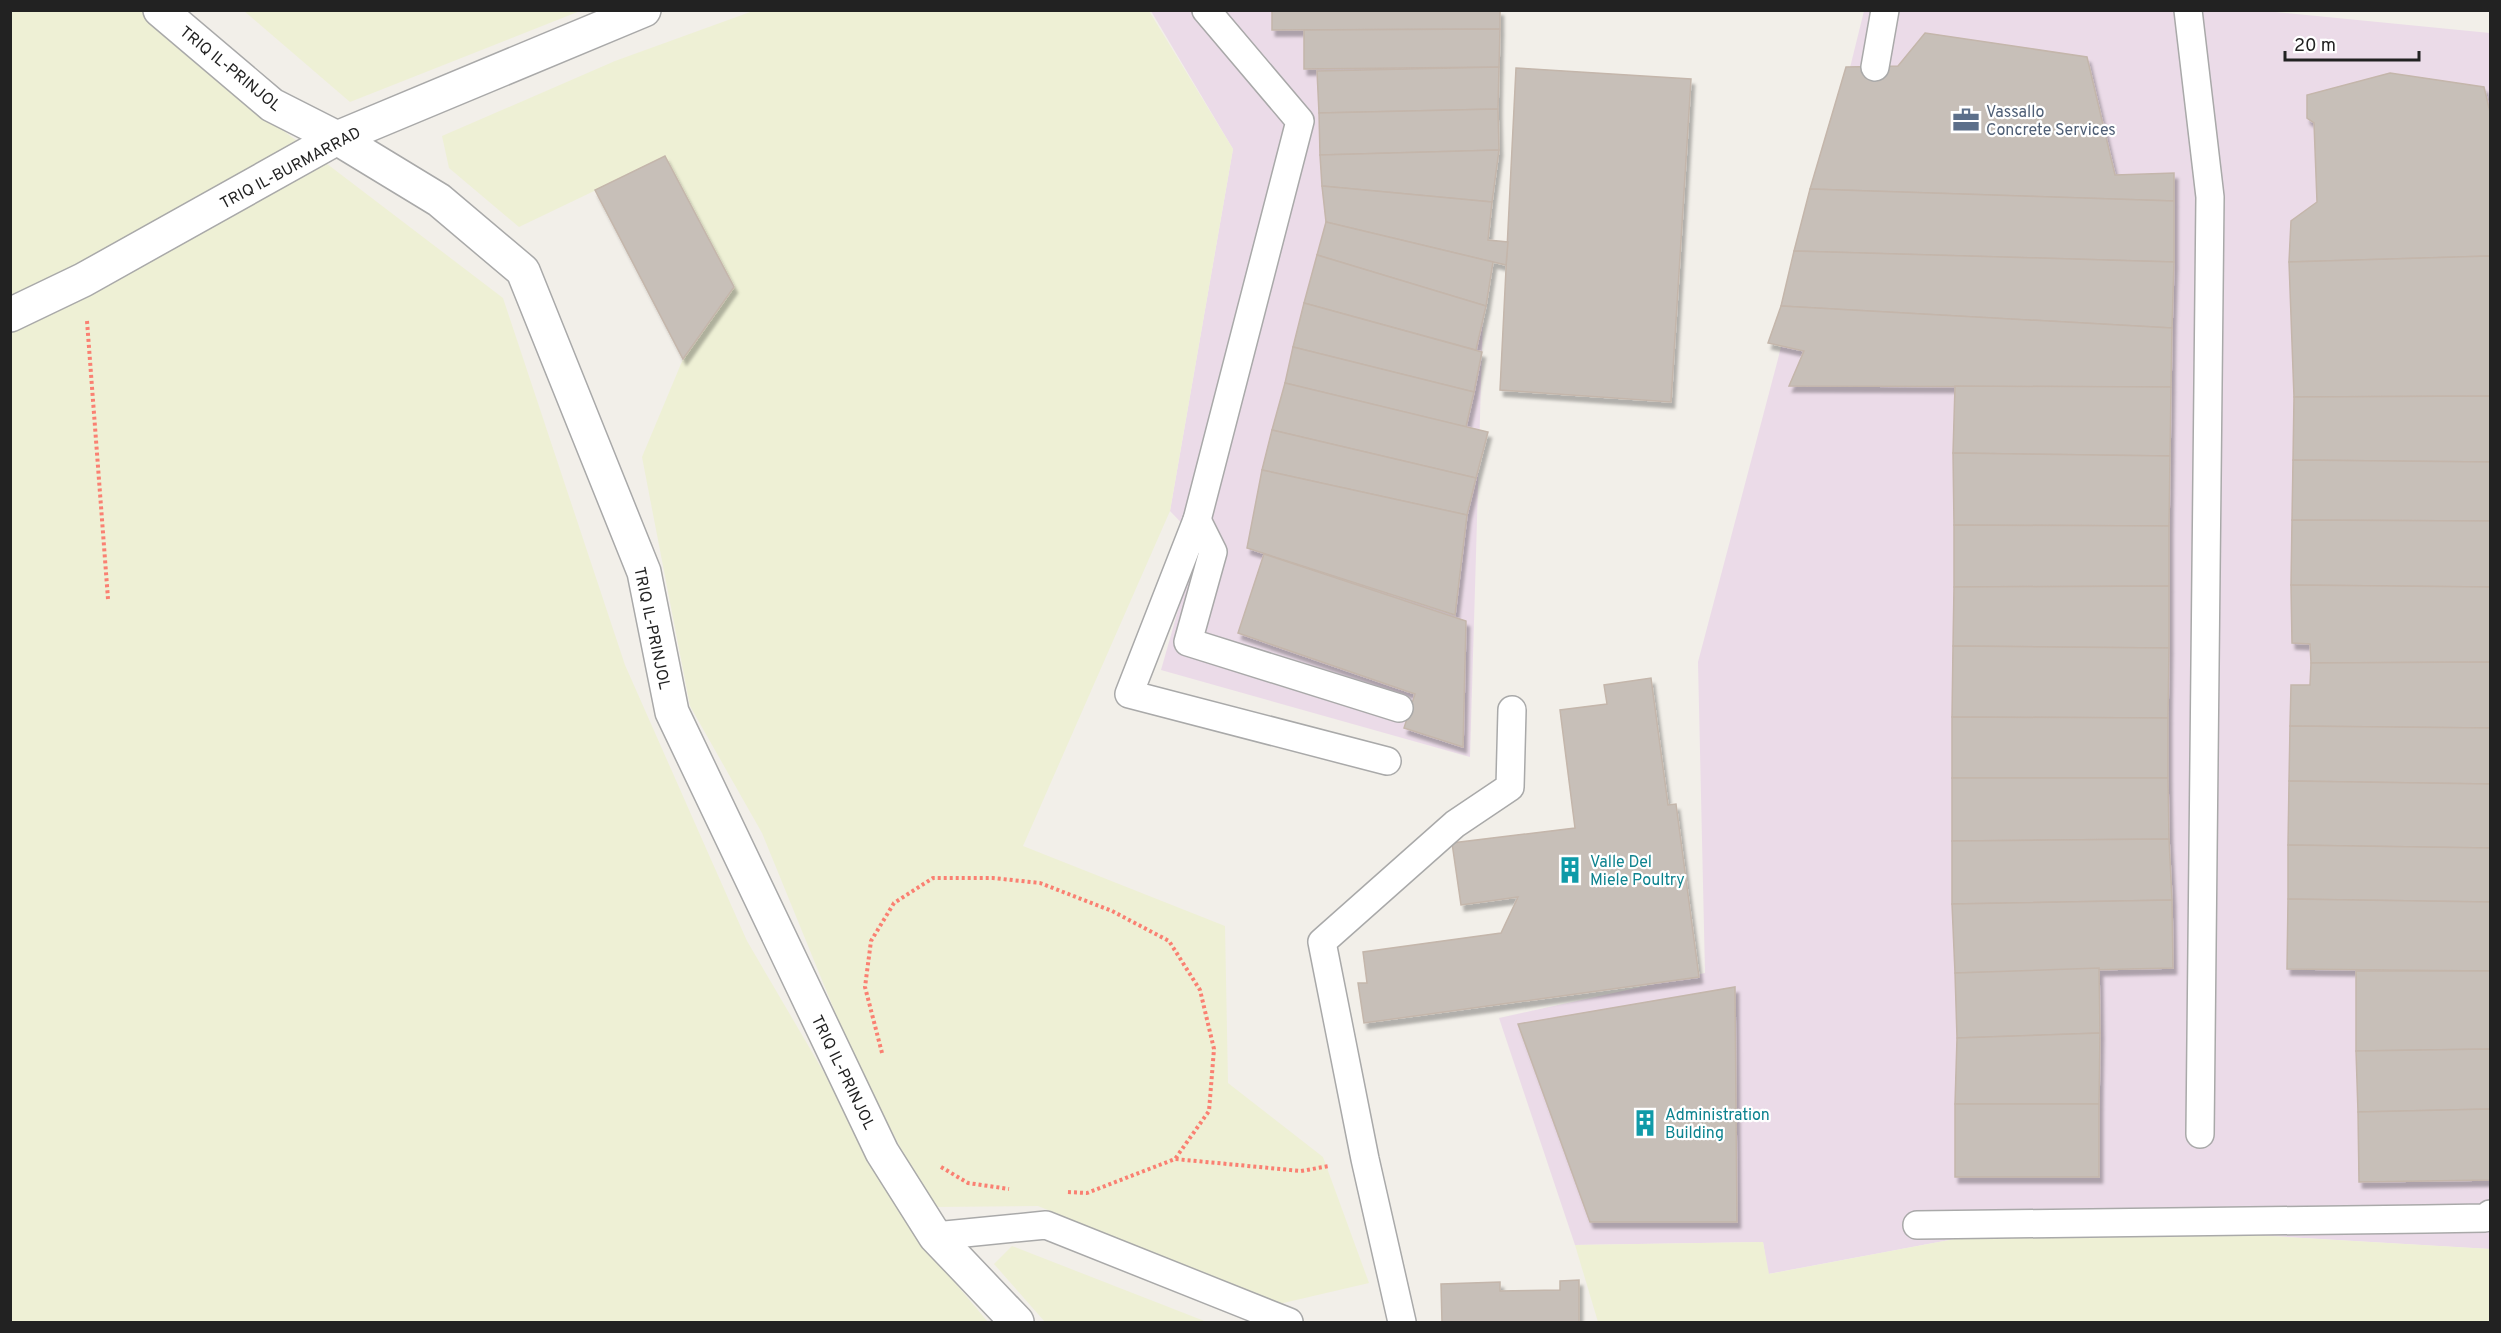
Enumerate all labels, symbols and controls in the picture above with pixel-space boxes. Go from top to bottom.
street label: TRIQ IL-PRINJOL [175,23,285,117]
scale bar [2285,24,2418,62]
text: 20 m [2294,35,2336,58]
place label: Vassallo Concrete Services [1986,103,2116,141]
office icon: Vassallo Concrete Services [1951,105,1981,135]
street label: TRIQ IL-BURMARRAD [217,123,365,214]
street label: TRIQ IL-PRINJOL [628,565,674,692]
place label: Valle Del Miele Poultry [1590,853,1685,891]
building icon: Valle Del Miele Poultry [1555,855,1585,885]
street label: TRIQ IL-PRINJOL [806,1012,879,1133]
place label: Administration Building [1665,1106,1770,1144]
building icon: Administration Building [1630,1108,1660,1138]

